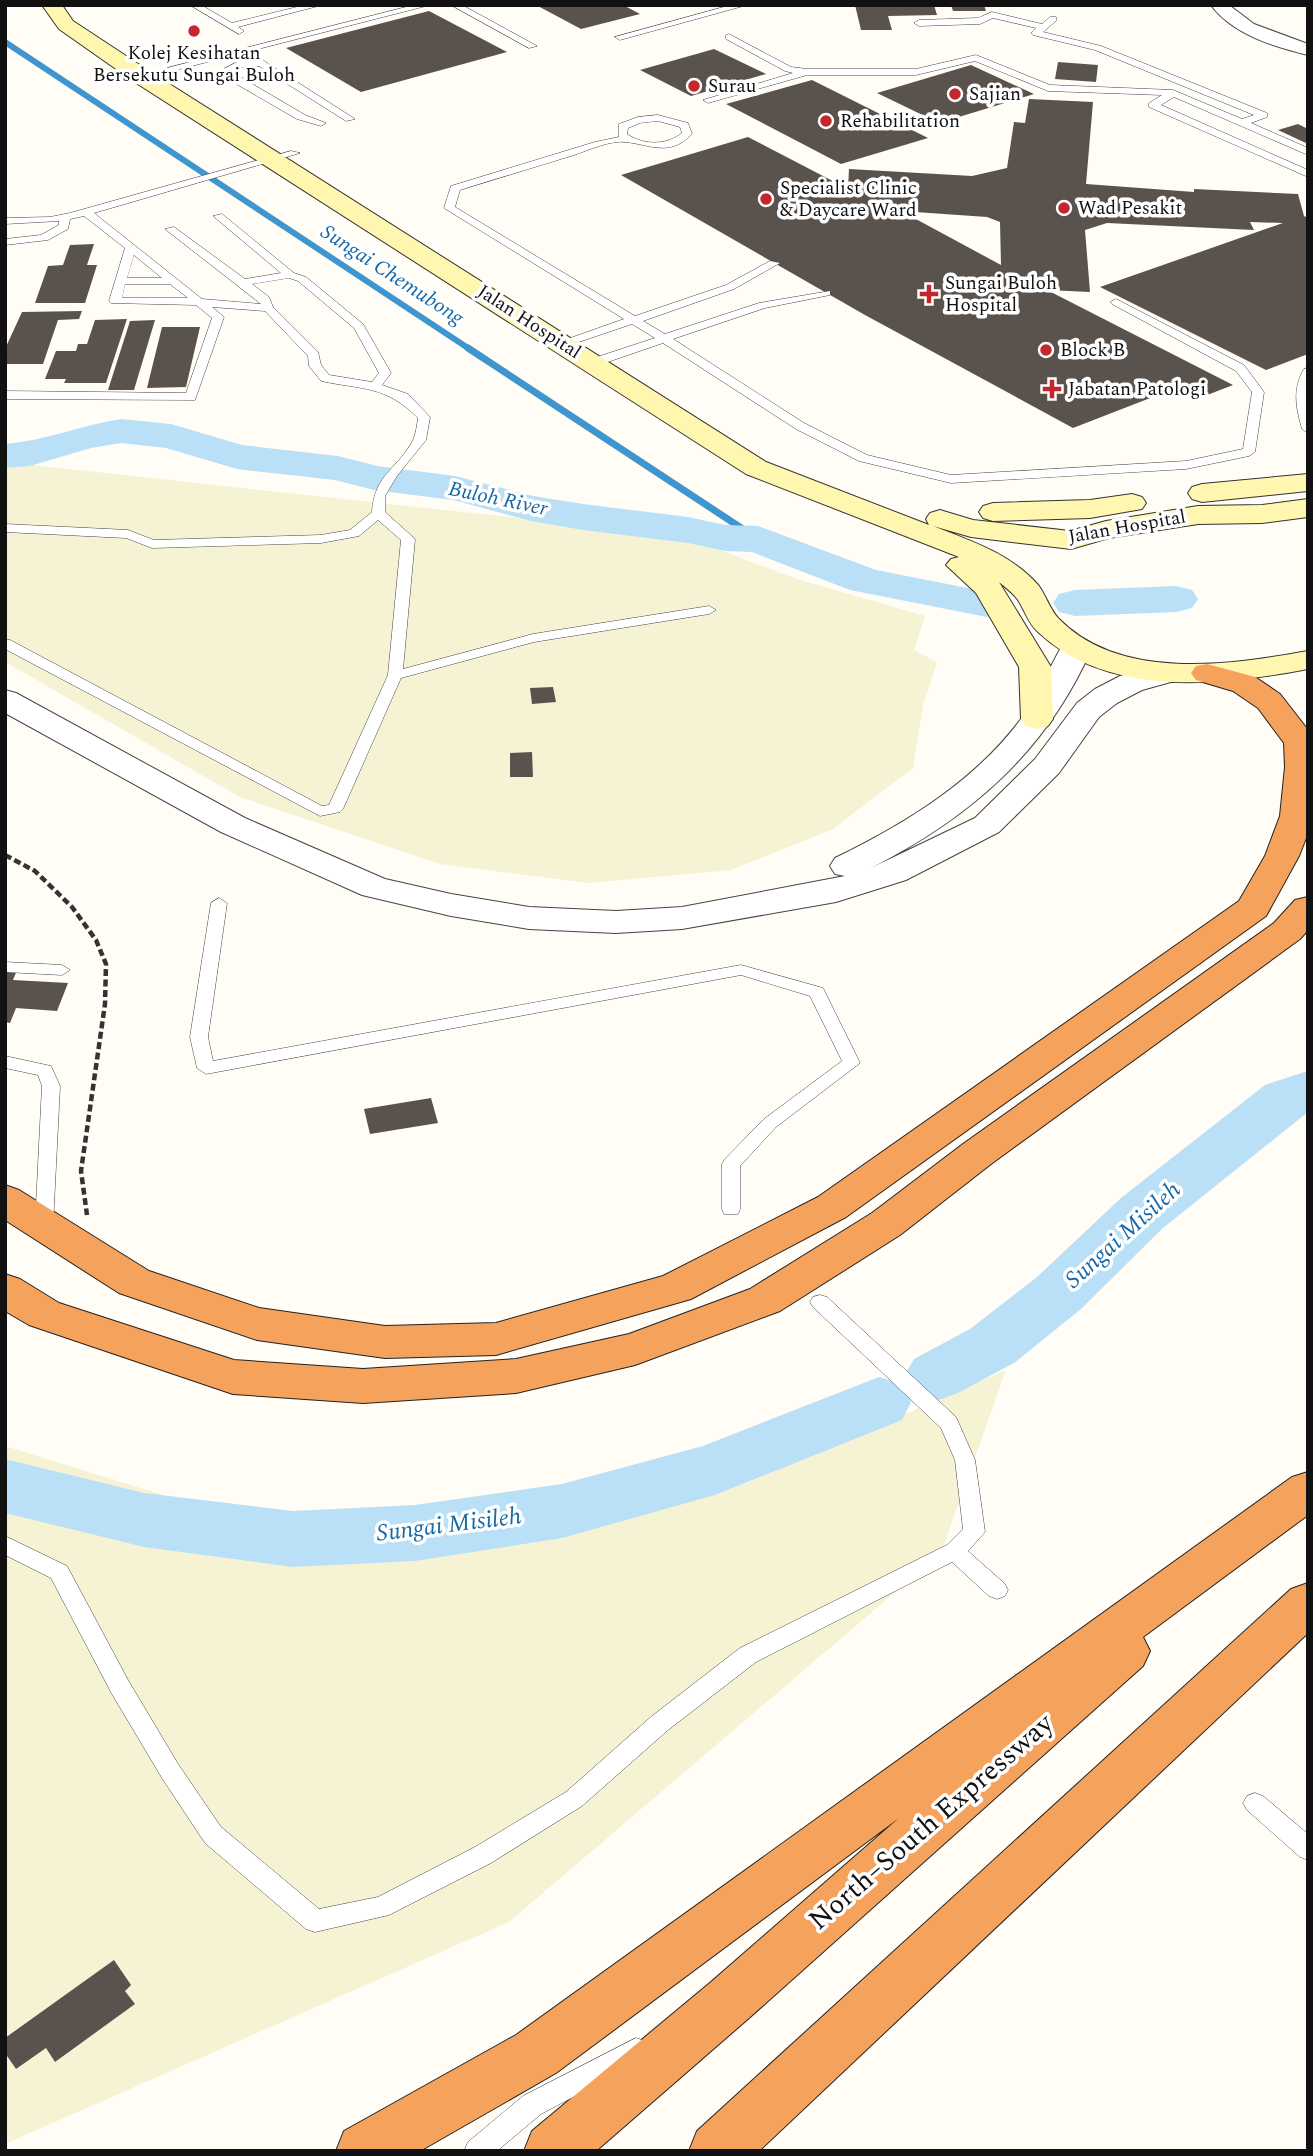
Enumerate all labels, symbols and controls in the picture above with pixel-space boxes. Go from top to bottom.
marker: Kolej Kesihatan Bersekutu Sungai Buloh [186,23,202,39]
place label: Kolej Kesihatan Bersekutu Sungai Buloh [93,39,295,90]
place label: Surau [708,72,757,101]
marker: Surau [686,78,702,94]
place label: Sajian [969,80,1021,109]
marker: Sajian [947,86,963,102]
place label: Rehabilitation [840,107,960,136]
marker: Rehabilitation [818,113,834,129]
place label: Specialist Clinic & Daycare Ward [780,174,917,225]
marker: Specialist Clinic & Daycare Ward [758,191,774,207]
place label: Wad Pesakit [1078,194,1182,223]
marker: Wad Pesakit [1056,200,1072,216]
water label: Sungai Chemubong [314,217,470,334]
place label: Sungai Buloh Hospital [945,269,1057,320]
street label: Jalan Hospital [471,277,587,367]
marker: Sungai Buloh Hospital [919,284,939,304]
place label: Block B [1060,336,1125,365]
marker: Block B [1038,342,1054,358]
place label: Jabatan Patologi [1068,375,1206,404]
marker: Jabatan Patologi [1042,379,1062,399]
water label: Buloh River [445,473,551,525]
street label: Jalan Hospital [1066,502,1188,552]
water label: Sungai Misileh [1057,1173,1189,1297]
water label: Sungai Misileh [375,1498,523,1552]
street label: North–South Expressway [799,1702,1064,1941]

